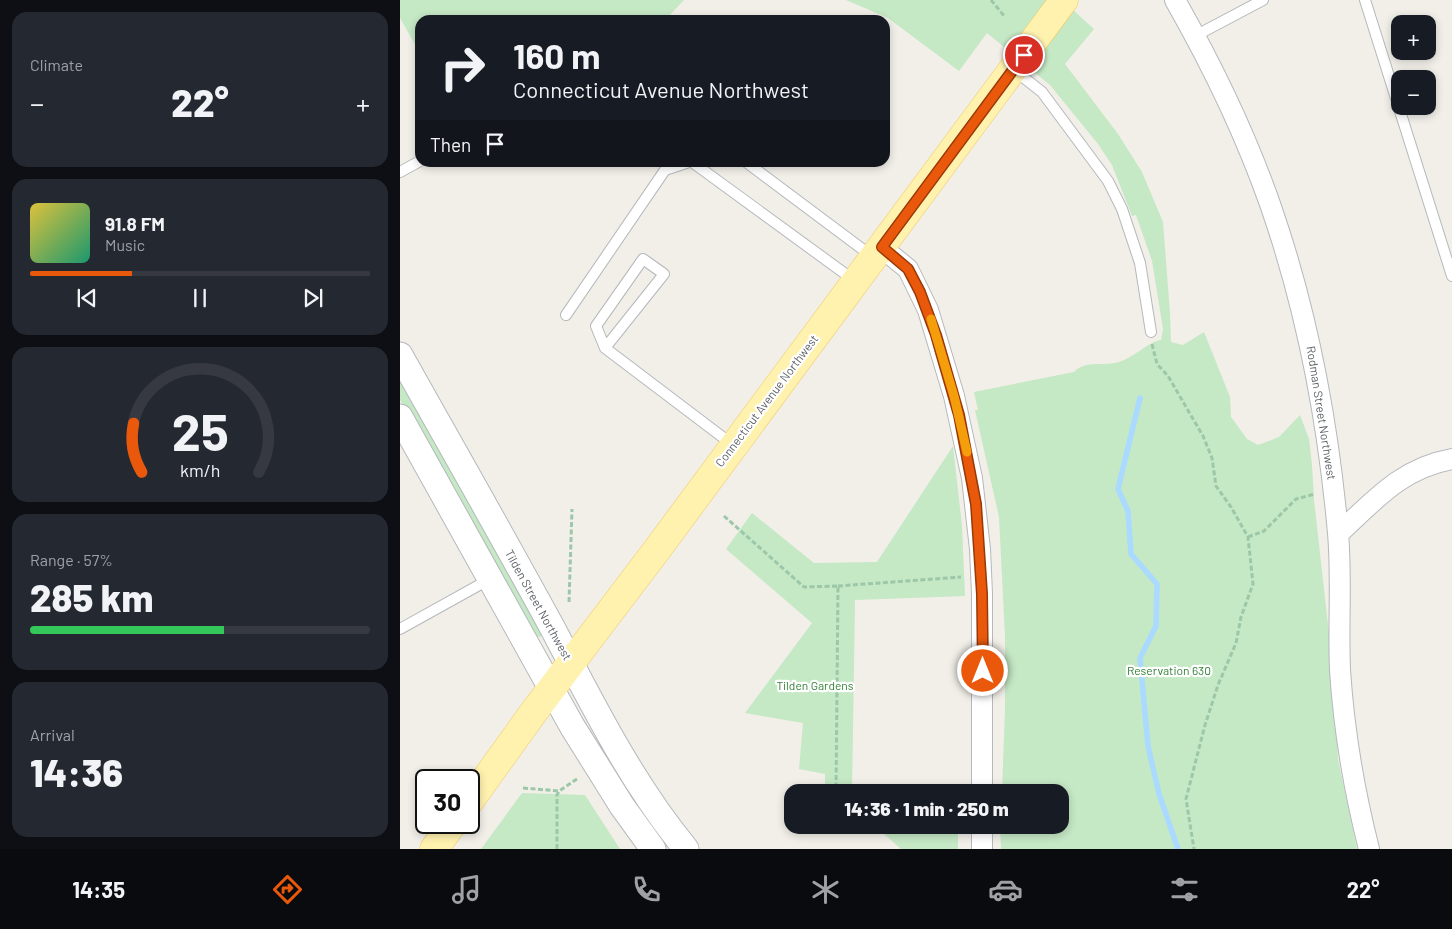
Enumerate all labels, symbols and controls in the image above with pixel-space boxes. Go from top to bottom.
map controls [1391,15,1436,115]
button: + [1391,15,1436,60]
text: 160 m [513,34,600,76]
pin [1003,34,1045,76]
icon: right [430,35,495,100]
icon: arrive [1010,41,1038,69]
text: Climate [30,55,83,74]
button: − [1391,70,1436,115]
text: Connecticut Avenue Northwest [513,76,809,102]
text: 22° [171,79,229,125]
text: − [30,86,44,120]
text: + [356,86,370,120]
icon: arrive [481,130,509,158]
text: Then [430,133,471,156]
text: 91.8 FM [105,212,165,235]
text: Music [105,235,145,254]
icon: previous [73,284,101,312]
icon: pause [186,284,214,312]
icon: next [299,284,327,312]
street label: Connecticut Avenue Northwest [712,332,820,469]
street label: Rodman Street Northwest [1304,345,1339,481]
text: 25 [171,399,229,461]
text: km/h [180,459,220,481]
street label: Tilden Street Northwest [503,547,575,662]
text: Range · 57% [30,550,113,569]
text: 285 km [30,574,153,620]
position arrow [956,644,1008,696]
park label: Reservation 630 [1127,663,1211,677]
park label: Tilden Gardens [776,678,854,692]
text: Arrival [30,725,75,744]
text: 14:36 [30,749,123,795]
speed limit sign: 30 [415,769,480,834]
text: 14:36 · 1 min · 250 m [844,797,1009,820]
icon: directions [270,872,305,907]
icon: music [449,872,484,907]
icon: phone [629,872,664,907]
icon: climate [808,872,843,907]
icon: car [988,872,1023,907]
icon: filters [1167,872,1202,907]
text: 14:35 [72,876,125,902]
text: 22° [1347,876,1380,902]

